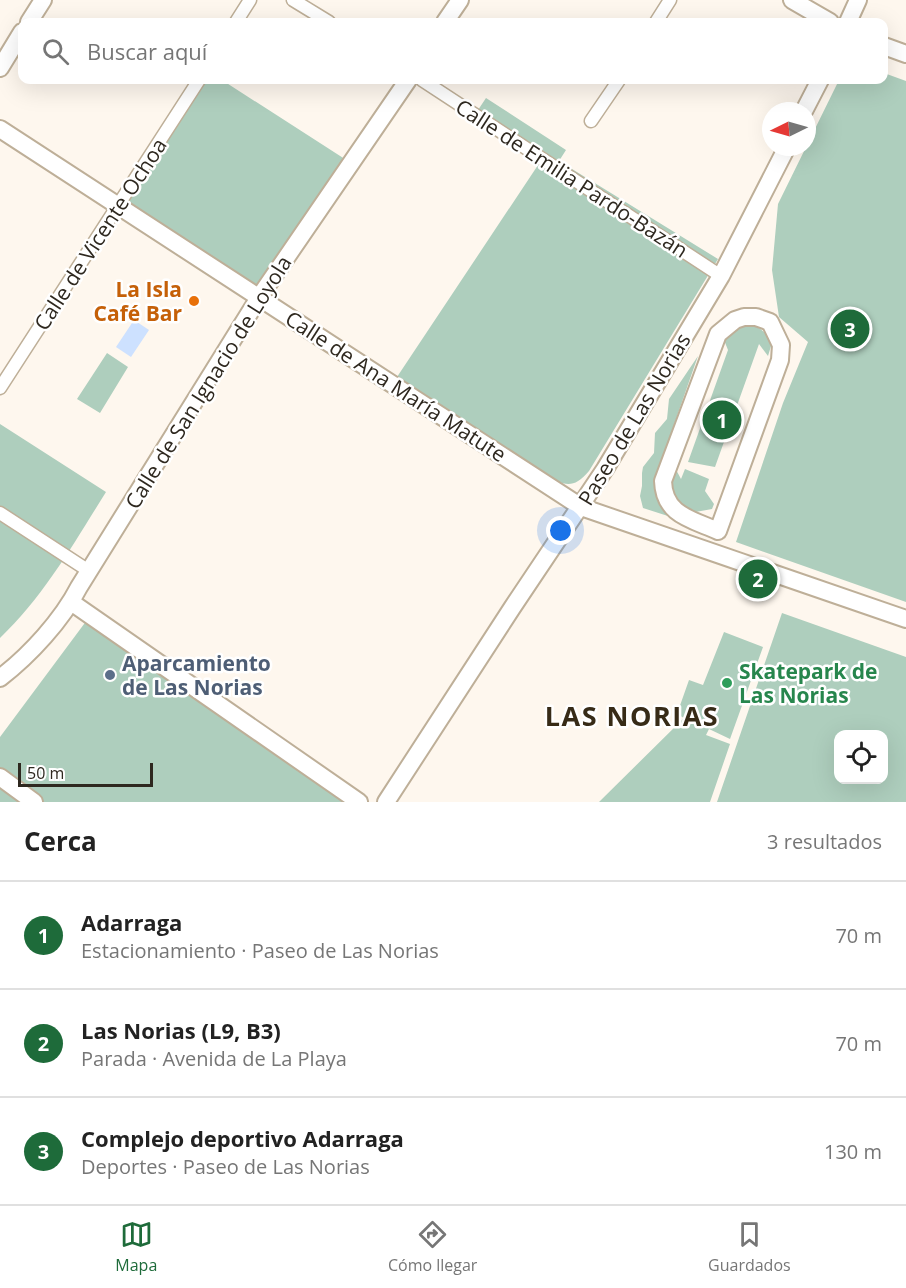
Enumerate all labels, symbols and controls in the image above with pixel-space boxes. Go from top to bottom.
search box [18,18,888,84]
icon: search [39,35,72,68]
text: Buscar aquí [87,36,207,66]
street label: Calle de Emilia Pardo-Bazán [450,92,694,264]
north arrow [762,102,816,156]
street label: Calle de Vicente Ochoa [27,133,173,335]
street label: Calle de San Ignacio de Loyola [118,250,298,514]
place label: La Isla Café Bar [94,275,182,327]
marker: La Isla Café Bar [187,294,201,308]
street label: Calle de Ana María Matute [280,304,512,468]
pin: 3 [830,306,870,352]
street label: Paseo de Las Norias [571,328,697,510]
pin: 1 [702,398,742,442]
your location [546,516,575,545]
pin: 2 [738,556,777,602]
place label: Aparcamiento de Las Norias [122,649,271,701]
place label: Skatepark de Las Norias [739,657,877,709]
marker: Aparcamiento de Las Norias [103,668,117,682]
marker: Skatepark de Las Norias [720,676,734,690]
district label: LAS NORIAS [545,697,719,734]
map controls [834,730,888,784]
button: locate [834,730,888,784]
scale bar [18,760,153,788]
text: 50 m [27,762,64,784]
text: Cerca [24,823,97,859]
text: 3 resultados [767,828,882,855]
text: Adarraga [81,907,182,937]
text: 1 [38,922,49,949]
text: 70 m [835,922,882,949]
text: Estacionamiento · Paseo de Las Norias [81,937,439,964]
text: Las Norias (L9, B3) [81,1015,281,1045]
text: 2 [38,1030,49,1057]
text: 70 m [835,1030,882,1057]
text: Parada · Avenida de La Playa [81,1045,347,1072]
text: Complejo deportivo Adarraga [81,1123,404,1153]
text: 3 [38,1138,49,1165]
text: 130 m [824,1138,882,1165]
text: Deportes · Paseo de Las Norias [81,1153,370,1180]
tab: Mapa [115,1218,157,1276]
tab: Cómo llegar [388,1218,477,1276]
tab: Guardados [708,1218,791,1276]

